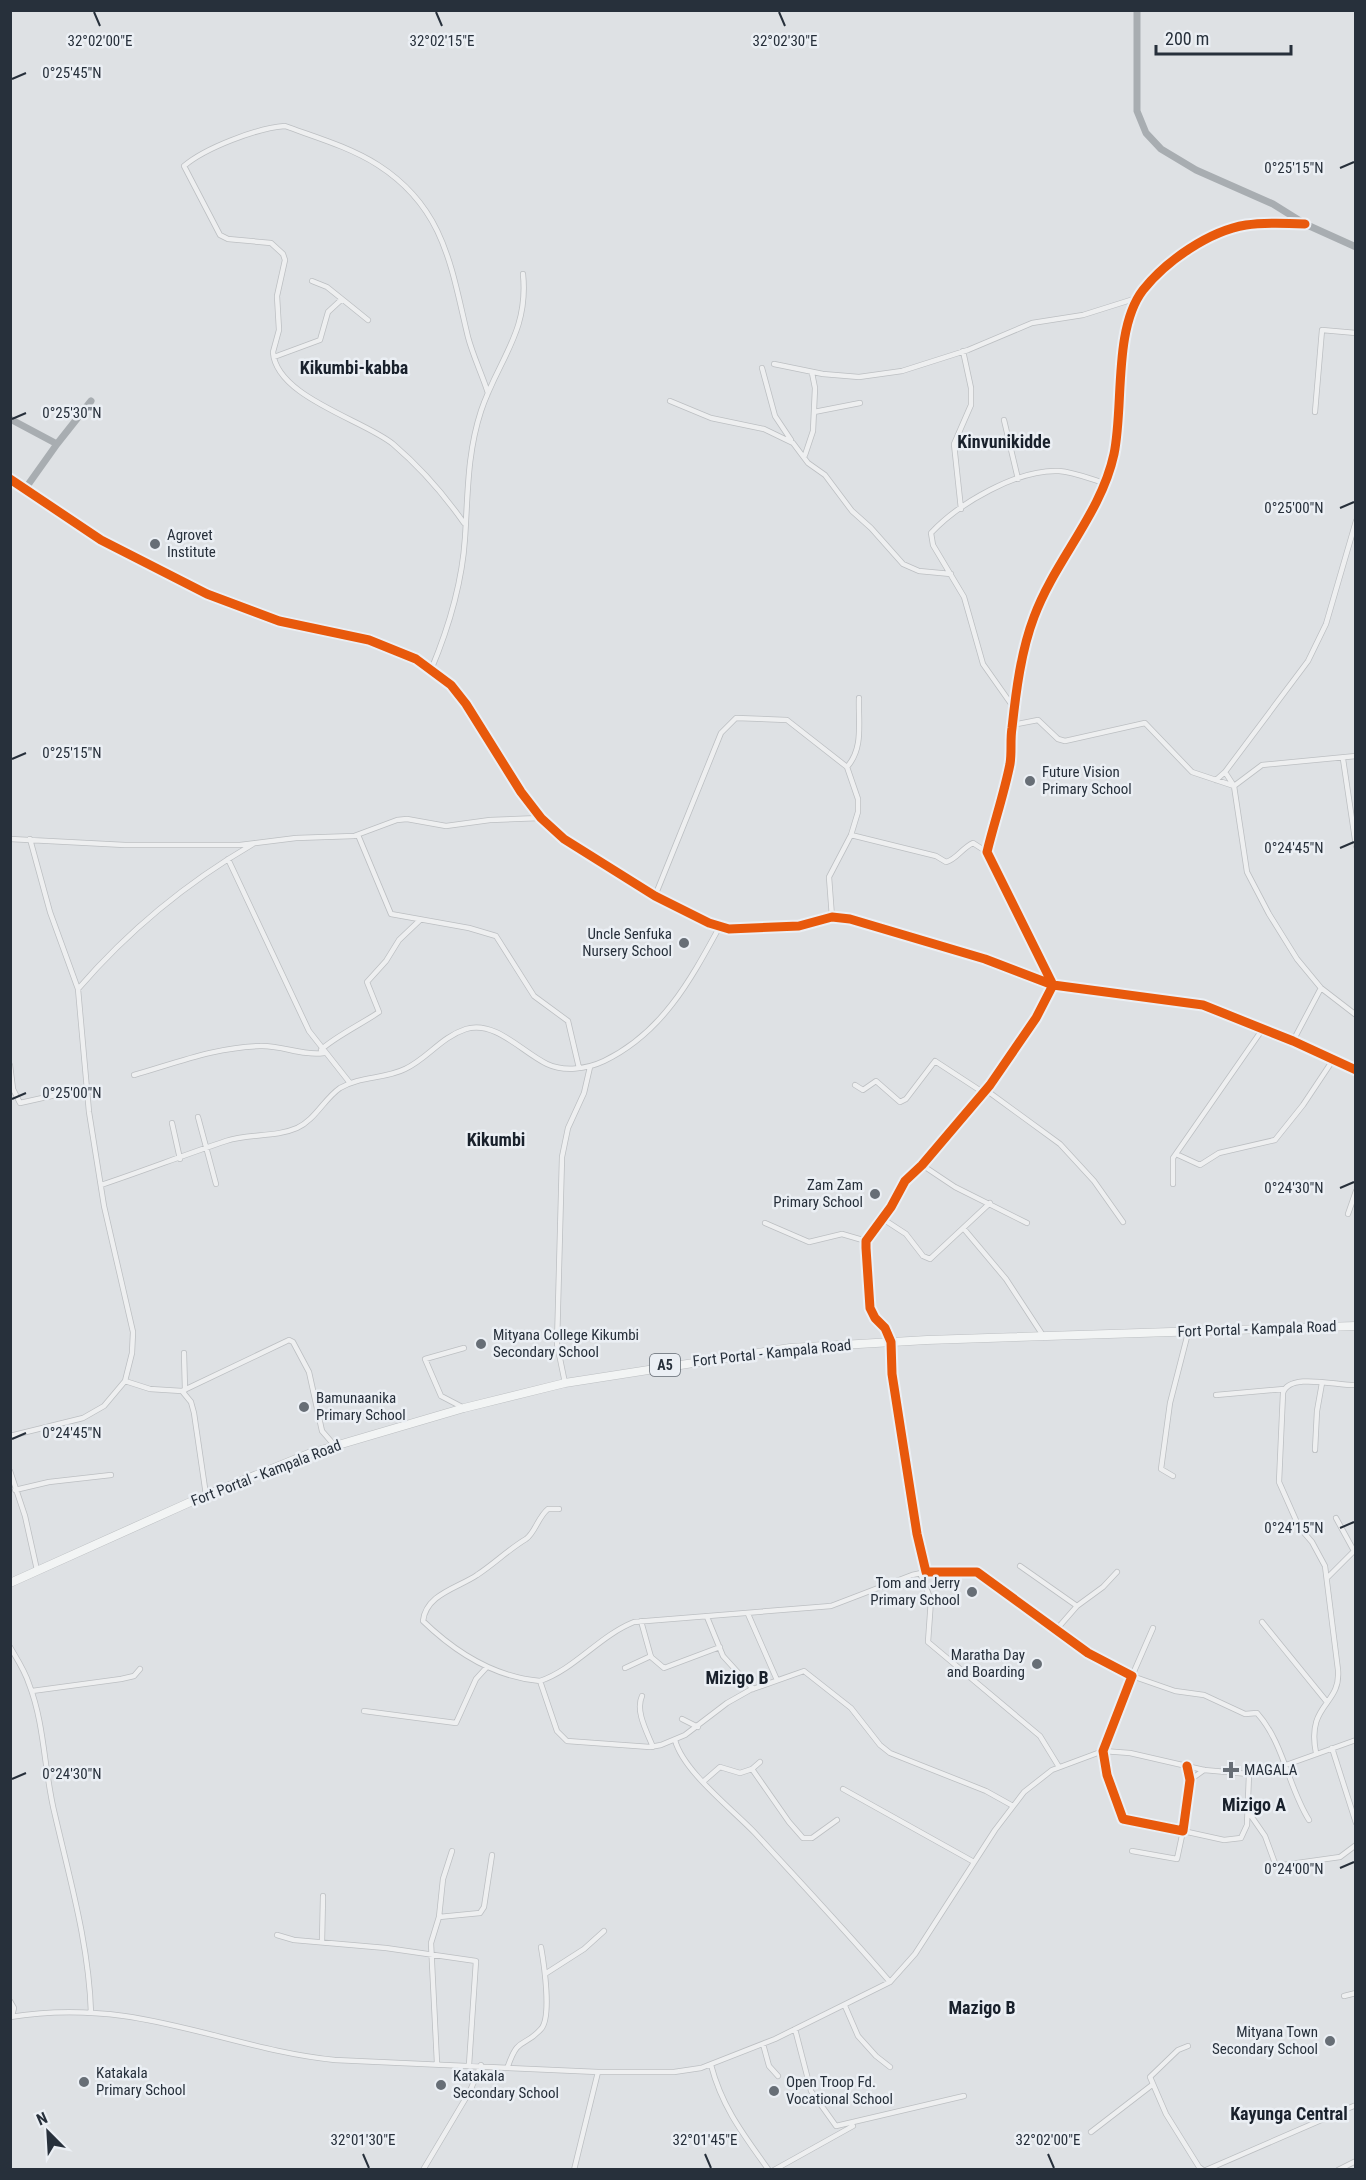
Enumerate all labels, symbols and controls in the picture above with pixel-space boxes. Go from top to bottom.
scale bar [1156,18,1291,56]
text: 200 m [1165,28,1209,49]
text: 32°02'00"E [68,32,132,50]
text: 32°02'15"E [410,32,474,50]
text: 32°02'30"E [753,32,817,50]
text: 0°25'45"N [42,64,102,82]
text: 0°25'15"N [1264,159,1324,177]
district label: Kikumbi-kabba [300,357,408,378]
text: 0°25'30"N [42,404,102,422]
district label: Kinvunikidde [957,431,1051,452]
text: 0°25'00"N [1264,499,1324,517]
place label: Agrovet Institute [167,526,216,561]
marker: Agrovet Institute [148,537,162,551]
text: 0°25'15"N [42,744,102,762]
place label: Future Vision Primary School [1042,763,1132,798]
marker: Future Vision Primary School [1023,774,1037,788]
text: 0°24'45"N [1264,839,1324,857]
place label: Uncle Senfuka Nursery School [582,925,672,960]
marker: Uncle Senfuka Nursery School [677,936,691,950]
text: 0°25'00"N [42,1084,102,1102]
district label: Kikumbi [467,1129,525,1150]
place label: Zam Zam Primary School [773,1176,863,1211]
text: 0°24'30"N [1264,1179,1324,1197]
marker: Zam Zam Primary School [868,1187,882,1201]
street label: Fort Portal - Kampala Road [1177,1317,1337,1341]
place label: Mityana College Kikumbi Secondary School [493,1326,639,1361]
street label: Fort Portal - Kampala Road [692,1336,852,1370]
marker: Mityana College Kikumbi Secondary School [474,1337,488,1351]
road number: A5 [650,1354,680,1376]
place label: Bamunaanika Primary School [316,1389,406,1424]
marker: Bamunaanika Primary School [297,1400,311,1414]
text: 0°24'45"N [42,1424,102,1442]
street label: Fort Portal - Kampala Road [188,1436,344,1510]
text: 0°24'15"N [1264,1519,1324,1537]
place label: Tom and Jerry Primary School [870,1574,960,1609]
marker: Tom and Jerry Primary School [965,1585,979,1599]
place label: Maratha Day and Boarding [947,1646,1025,1681]
marker: Maratha Day and Boarding [1030,1657,1044,1671]
district label: Mizigo B [705,1667,769,1688]
marker: MAGALA [1222,1761,1240,1779]
place label: MAGALA [1244,1761,1298,1779]
text: 0°24'30"N [42,1765,102,1783]
district label: Mizigo A [1222,1794,1286,1815]
text: 0°24'00"N [1264,1860,1324,1878]
district label: Mazigo B [948,1997,1016,2018]
place label: Mityana Town Secondary School [1212,2023,1318,2058]
marker: Mityana Town Secondary School [1323,2034,1337,2048]
place label: Katakala Primary School [96,2064,186,2099]
place label: Katakala Secondary School [453,2067,559,2102]
place label: Open Troop Fd. Vocational School [786,2073,893,2108]
marker: Katakala Primary School [77,2075,91,2089]
marker: Katakala Secondary School [434,2078,448,2092]
marker: Open Troop Fd. Vocational School [767,2084,781,2098]
north arrow [18,2102,78,2162]
district label: Kayunga Central [1230,2103,1348,2124]
text: N [34,2108,50,2129]
text: 32°01'30"E [331,2131,395,2149]
text: 32°01'45"E [673,2131,737,2149]
text: 32°02'00"E [1016,2131,1080,2149]

